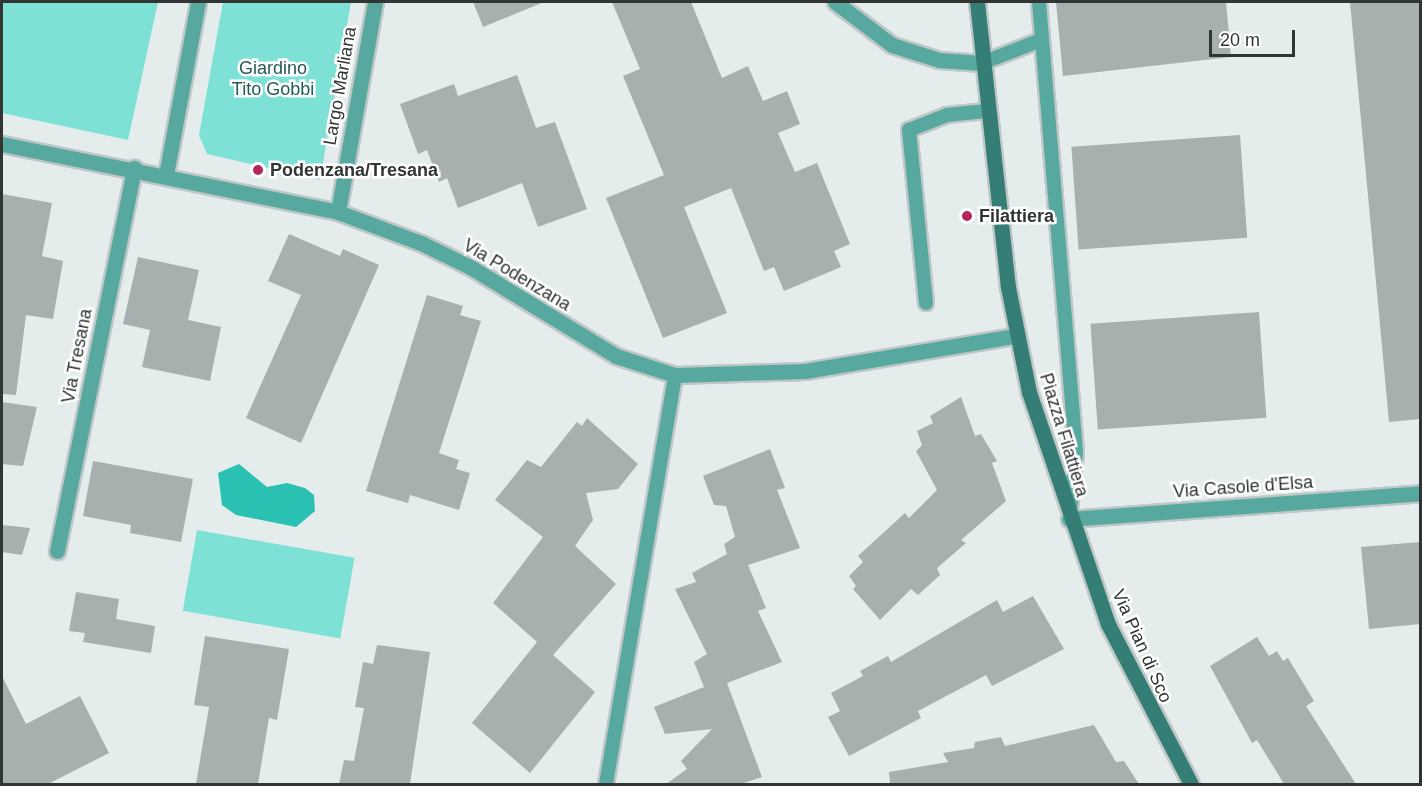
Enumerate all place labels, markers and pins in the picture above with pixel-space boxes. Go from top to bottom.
place label: Podenzana/Tresana [270,159,438,181]
marker: Podenzana/Tresana [251,163,265,177]
place label: Filattiera [979,205,1054,227]
marker: Filattiera [960,209,974,223]

